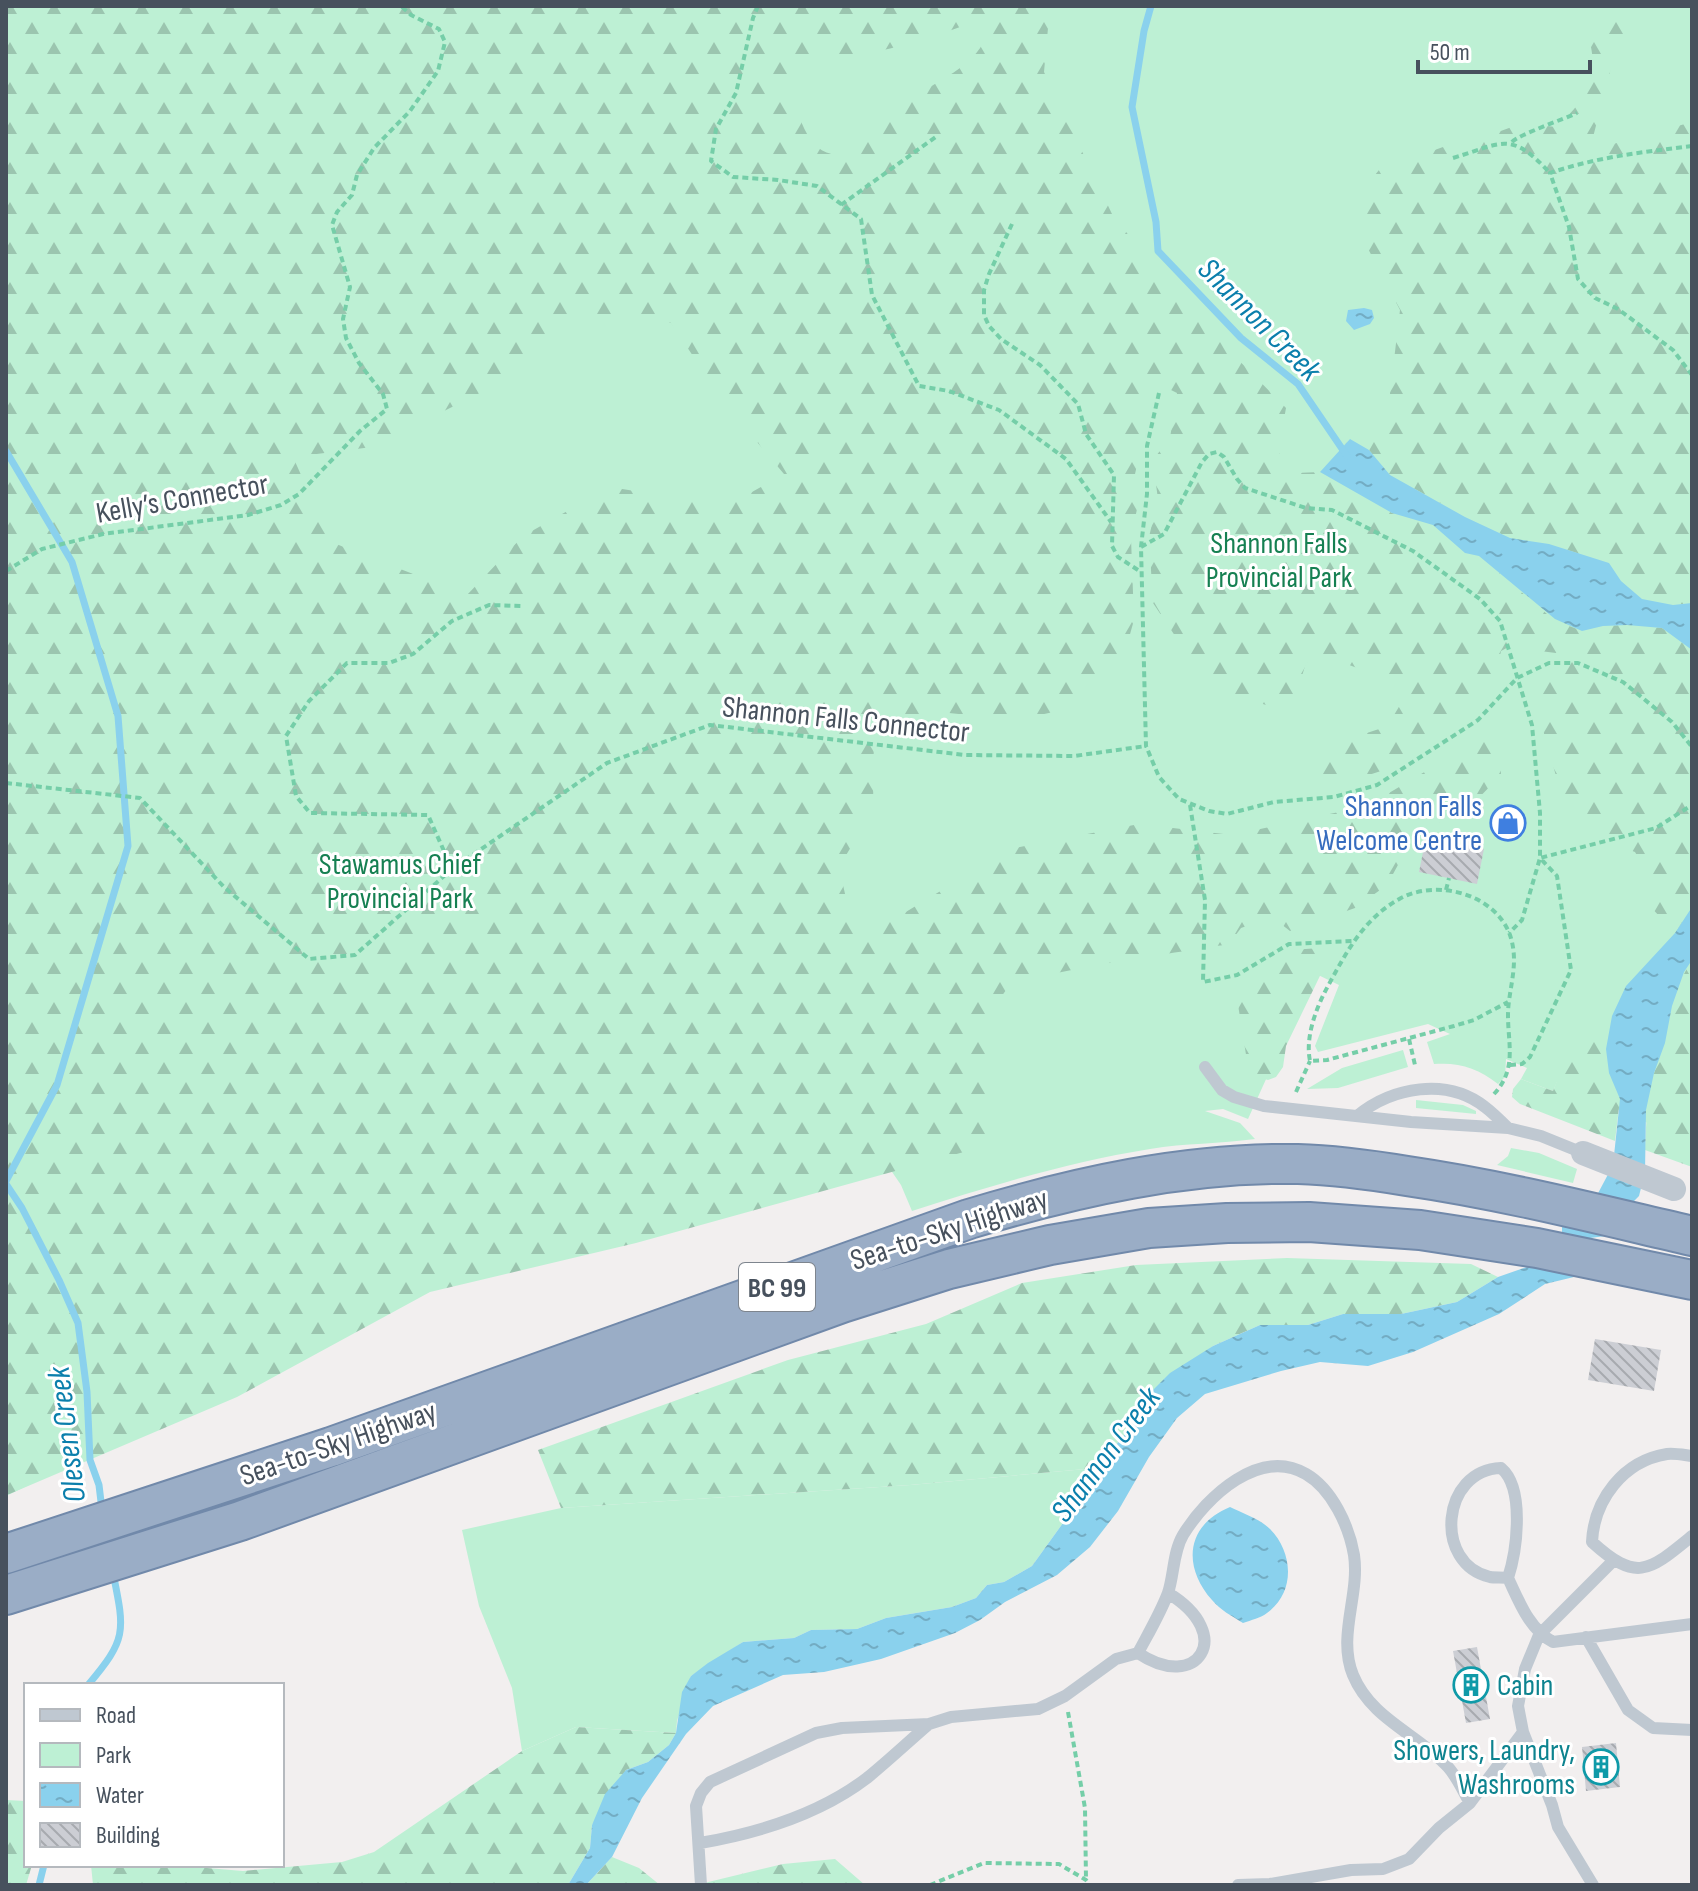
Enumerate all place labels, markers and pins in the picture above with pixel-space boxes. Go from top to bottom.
place label: Shannon Falls Welcome Centre [1316,789,1482,859]
shop icon: Shannon Falls Welcome Centre [1489,804,1527,842]
building icon: Cabin [1452,1666,1490,1704]
place label: Cabin [1497,1668,1553,1704]
place label: Showers, Laundry, Washrooms [1393,1733,1575,1803]
building icon: Showers, Laundry, Washrooms [1582,1748,1620,1786]

